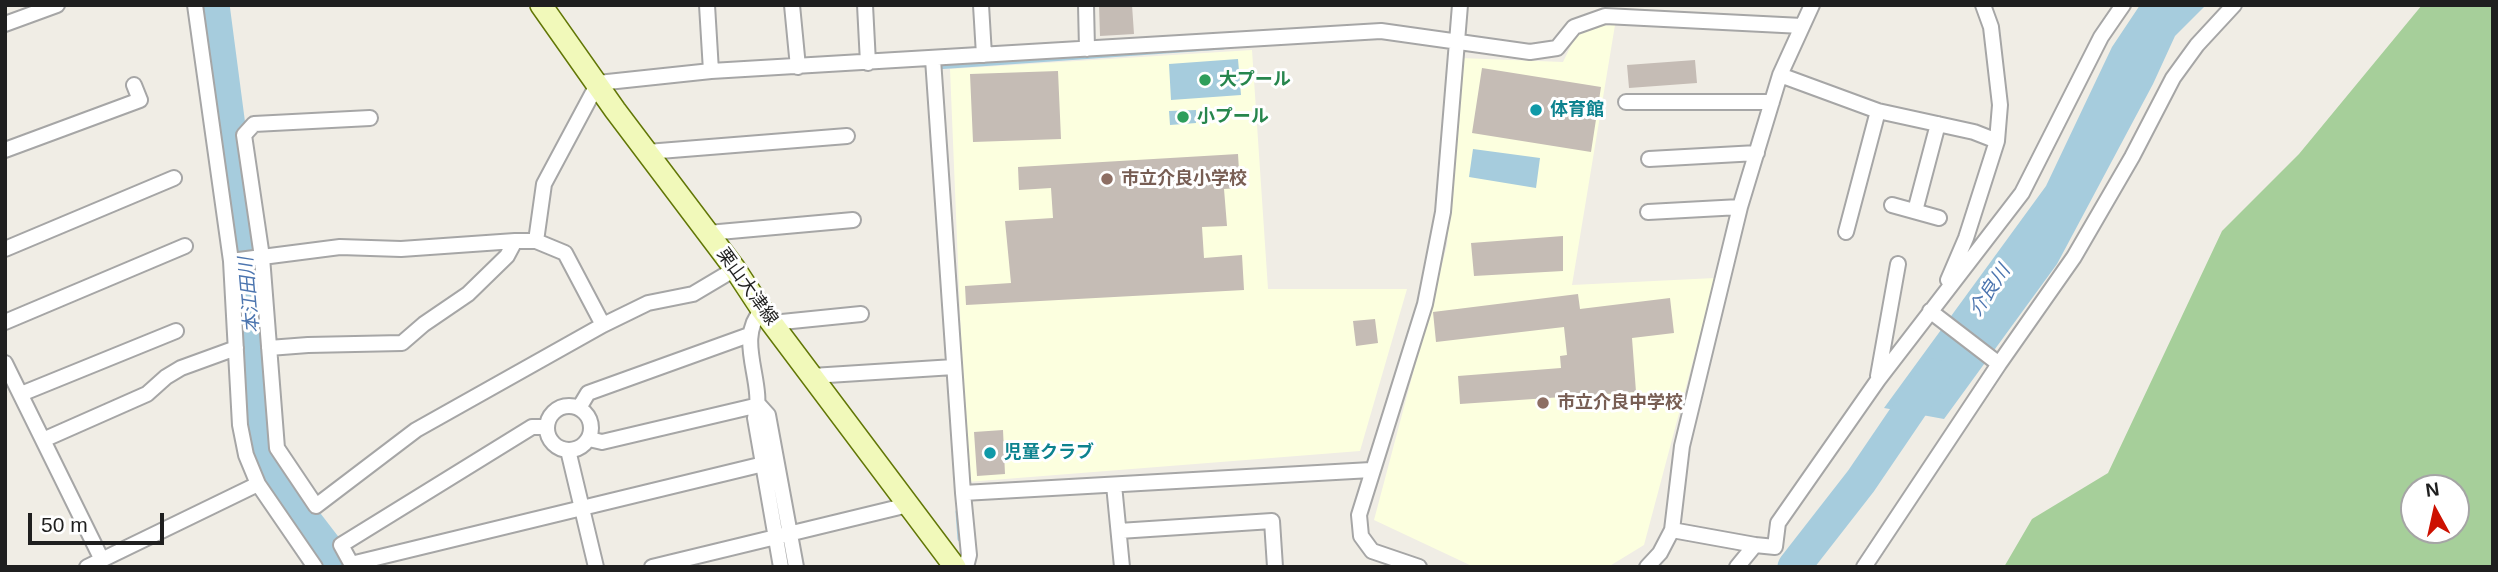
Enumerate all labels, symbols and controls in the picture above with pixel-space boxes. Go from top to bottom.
place label: 大プール [1219,69,1291,91]
marker: 大プール [1197,72,1213,88]
place label: 体育館 [1550,99,1604,121]
marker: 体育館 [1528,102,1544,118]
place label: 小プール [1197,106,1269,128]
marker: 小プール [1175,109,1191,125]
place label: 市立介良小学校 [1121,168,1247,190]
marker: 市立介良小学校 [1099,171,1115,187]
street label: 栗山大津線 [712,244,782,330]
water label: 本江田川 [235,256,265,334]
water label: 介良川 [1965,261,2015,321]
place label: 市立介良中学校 [1557,392,1683,414]
marker: 市立介良中学校 [1535,395,1551,411]
place label: 児童クラブ [1004,442,1094,464]
marker: 児童クラブ [982,445,998,461]
north arrow [2400,474,2470,544]
text: N [2424,478,2441,501]
scale bar [32,498,168,542]
text: 50 m [41,513,88,536]

